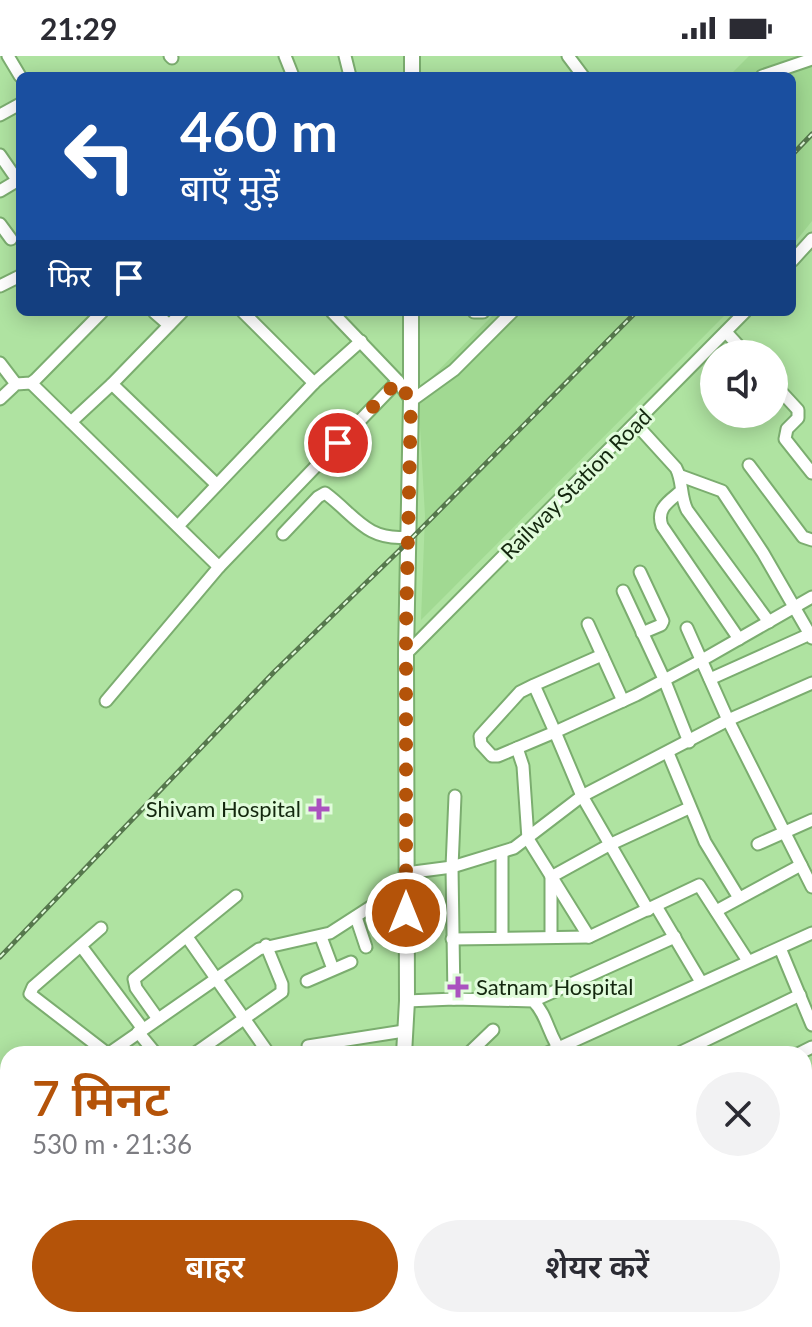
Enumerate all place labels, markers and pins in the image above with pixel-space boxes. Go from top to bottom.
pin [304,409,372,477]
place label: Shivam Hospital [146,795,301,822]
marker: Shivam Hospital [308,798,330,820]
place label: Satnam Hospital [476,973,633,1000]
marker: Satnam Hospital [447,976,469,998]

